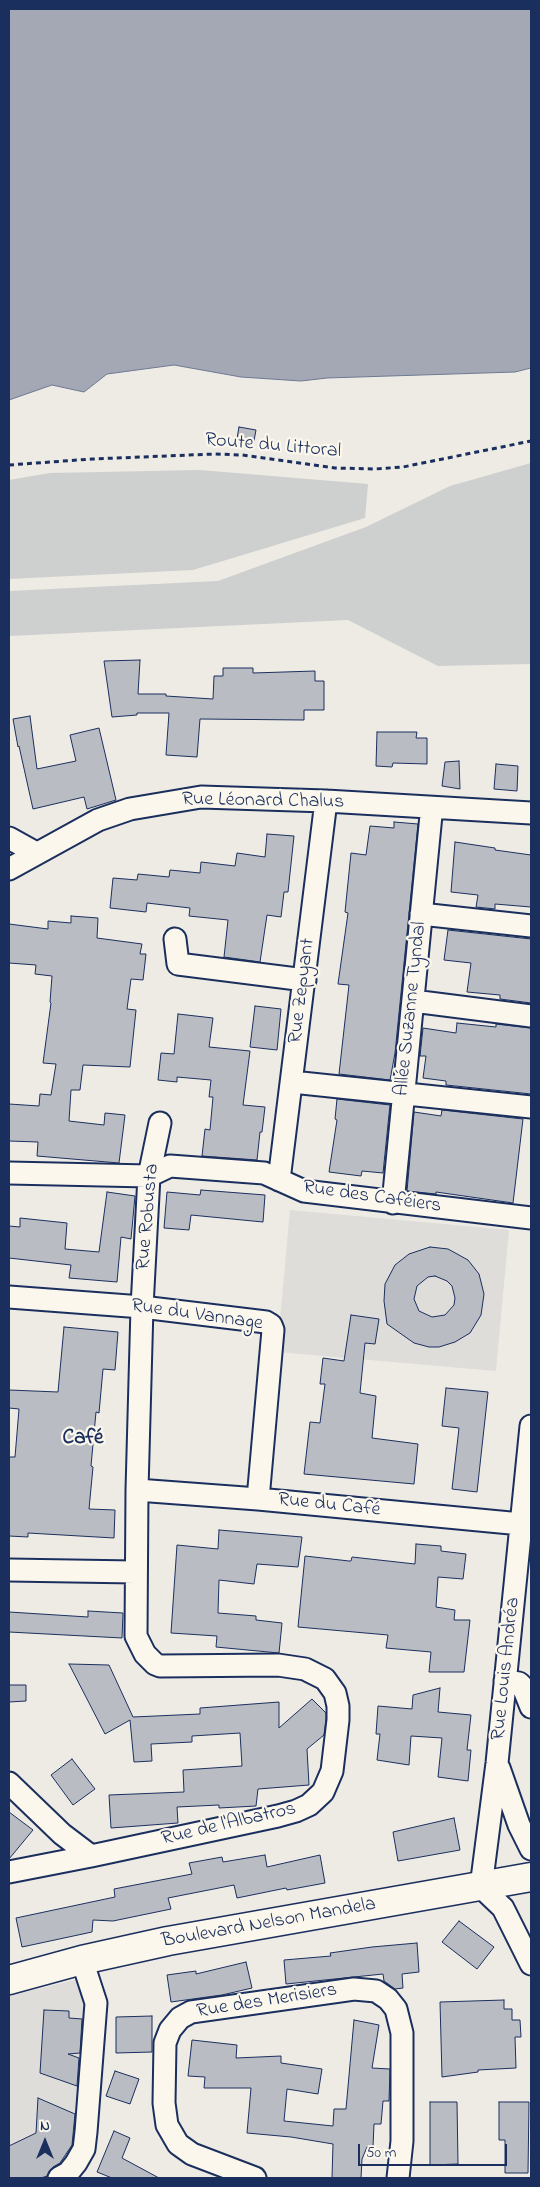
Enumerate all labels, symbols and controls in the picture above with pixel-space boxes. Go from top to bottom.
street label: Route du Littoral [204,429,342,465]
street label: Rue Léonard Chalus [182,789,344,815]
street label: Allée Suzanne Tyndal [391,921,433,1097]
street label: Rue Zepyant [285,937,321,1045]
street label: Rue Robusta [132,1163,166,1271]
street label: Rue des Caféiers [301,1176,443,1220]
street label: Rue du Vannage [130,1295,264,1337]
district label: Café [63,1427,103,1453]
street label: Rue du Café [277,1489,381,1523]
street label: Rue Louis Andréa [488,1596,526,1742]
street label: Rue de l'Albatros [159,1798,299,1852]
street label: Boulevard Nelson Mandela [160,1893,378,1955]
street label: Rue des Merisiers [195,1979,339,2025]
text: N [40,2116,50,2137]
north arrow [20,2117,70,2167]
scale bar [360,2134,509,2166]
text: 50 m [366,2142,396,2164]

